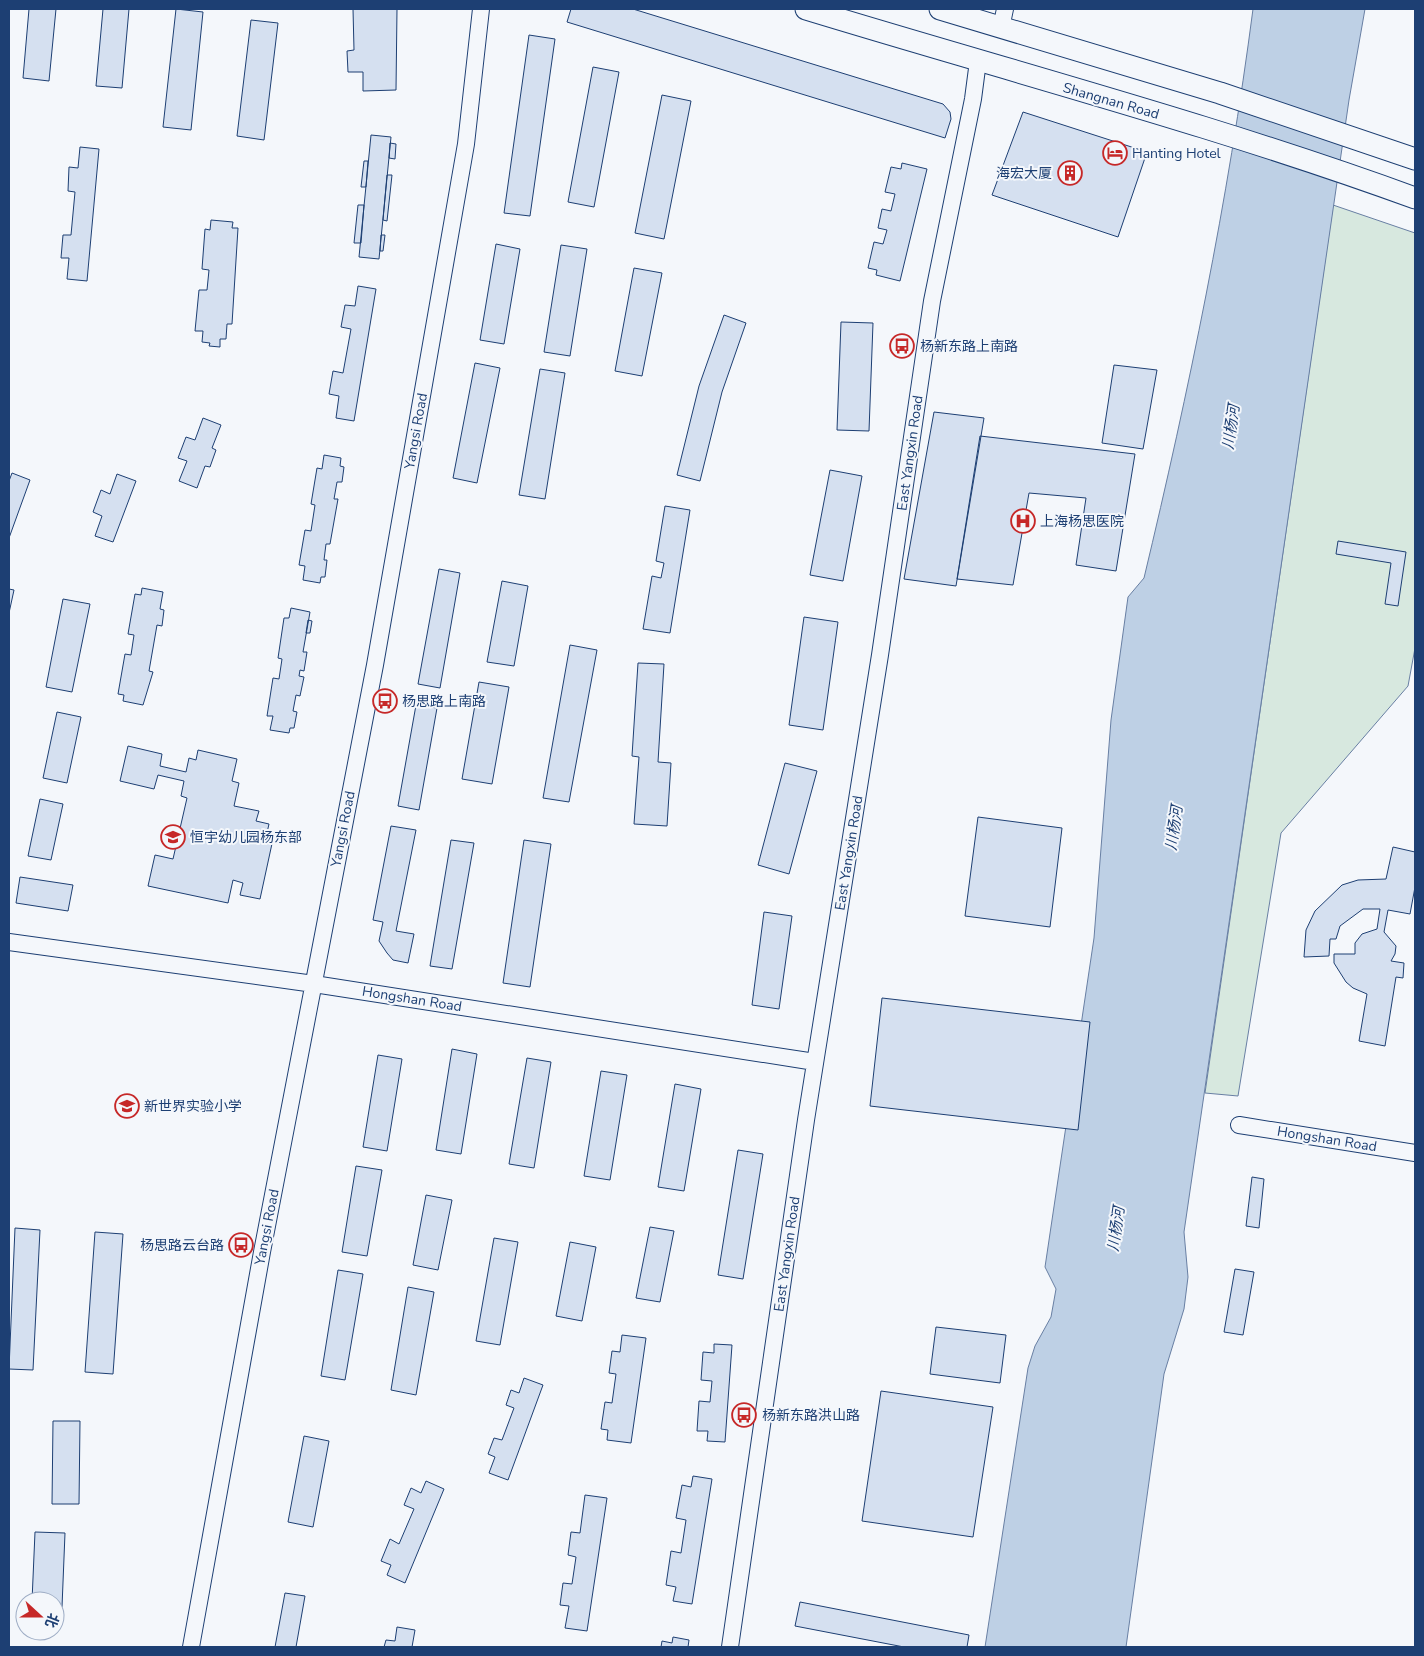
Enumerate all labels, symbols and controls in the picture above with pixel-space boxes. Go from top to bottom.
street label: Shangnan Road [1060,78,1162,124]
hotel icon: Hanting Hotel [1102,140,1128,166]
place label: Hanting Hotel [1132,144,1222,163]
building icon: 海宏大厦 [1057,160,1083,186]
place label: 海宏大厦 [996,164,1052,183]
bus stop icon: 杨新东路上南路 [889,333,915,359]
place label: 杨新东路上南路 [920,337,1018,356]
street label: Yangsi Road [400,391,432,472]
street label: East Yangxin Road [893,394,927,512]
water label: 川杨河 [1218,400,1244,451]
hospital icon: 上海杨思医院 [1010,508,1036,534]
place label: 上海杨思医院 [1040,512,1124,531]
bus stop icon: 杨思路上南路 [372,688,398,714]
place label: 杨思路上南路 [402,692,486,711]
street label: Yangsi Road [326,789,360,870]
street label: East Yangxin Road [831,794,867,912]
water label: 川杨河 [1161,801,1187,852]
school or university icon: 恒宇幼儿园杨东部 [160,824,186,850]
place label: 恒宇幼儿园杨东部 [190,828,302,847]
street label: Hongshan Road [361,982,463,1016]
school or university icon: 新世界实验小学 [114,1093,140,1119]
place label: 新世界实验小学 [144,1097,242,1116]
street label: Hongshan Road [1276,1122,1378,1156]
street label: Yangsi Road [250,1187,284,1268]
street label: East Yangxin Road [770,1195,804,1313]
water label: 川杨河 [1103,1202,1129,1253]
bus stop icon: 杨思路云台路 [228,1232,254,1258]
place label: 杨思路云台路 [140,1236,224,1255]
bus stop icon: 杨新东路洪山路 [731,1402,757,1428]
place label: 杨新东路洪山路 [762,1406,860,1425]
north arrow [15,1591,65,1641]
text: 北 [40,1611,63,1630]

